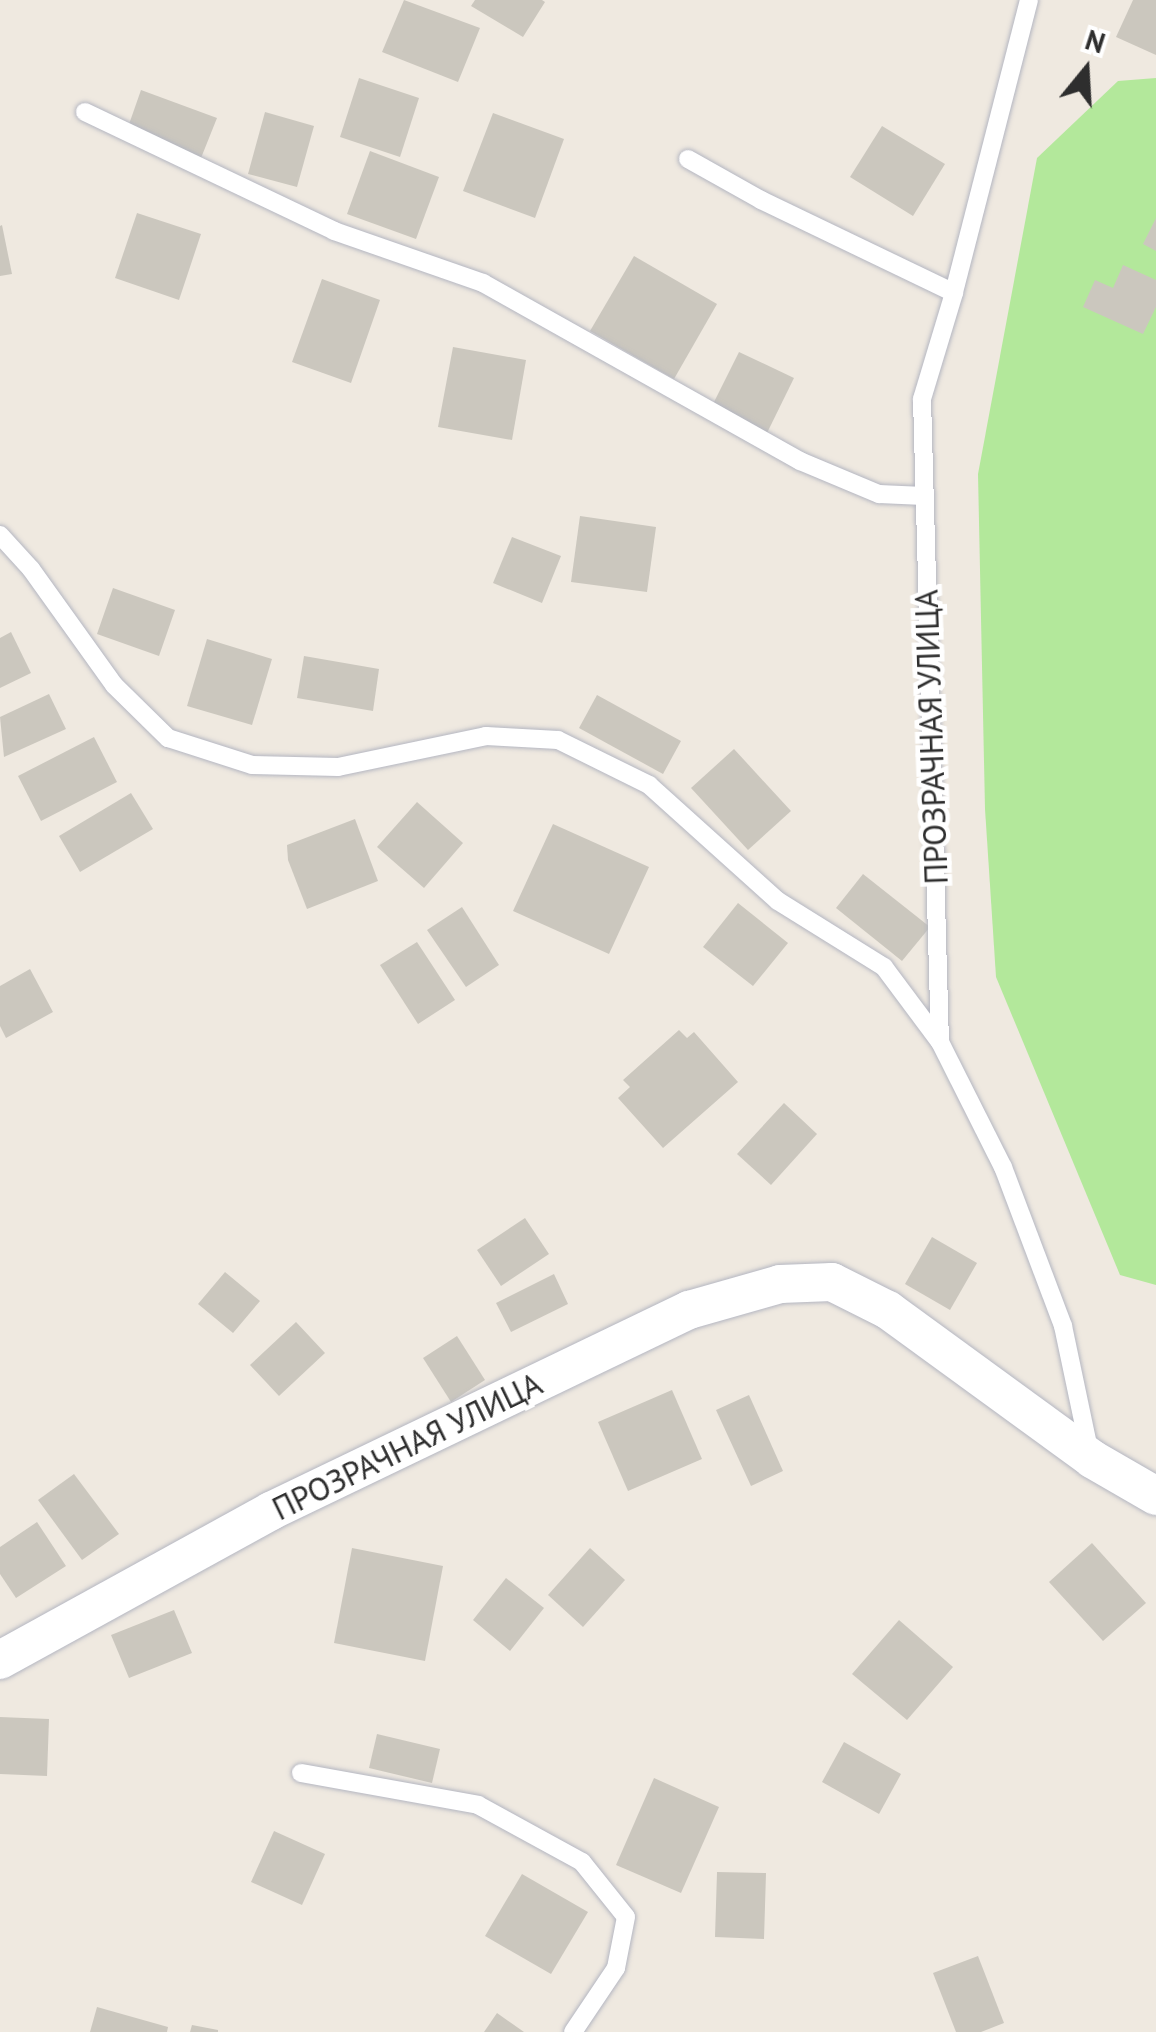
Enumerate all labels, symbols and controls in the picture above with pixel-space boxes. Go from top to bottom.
north arrow [1036,20,1136,120]
text: N [1081,21,1110,61]
street label: ПРОЗРАЧНАЯ УЛИЦА [907,589,955,885]
street label: ПРОЗРАЧНАЯ УЛИЦА [266,1364,548,1528]

